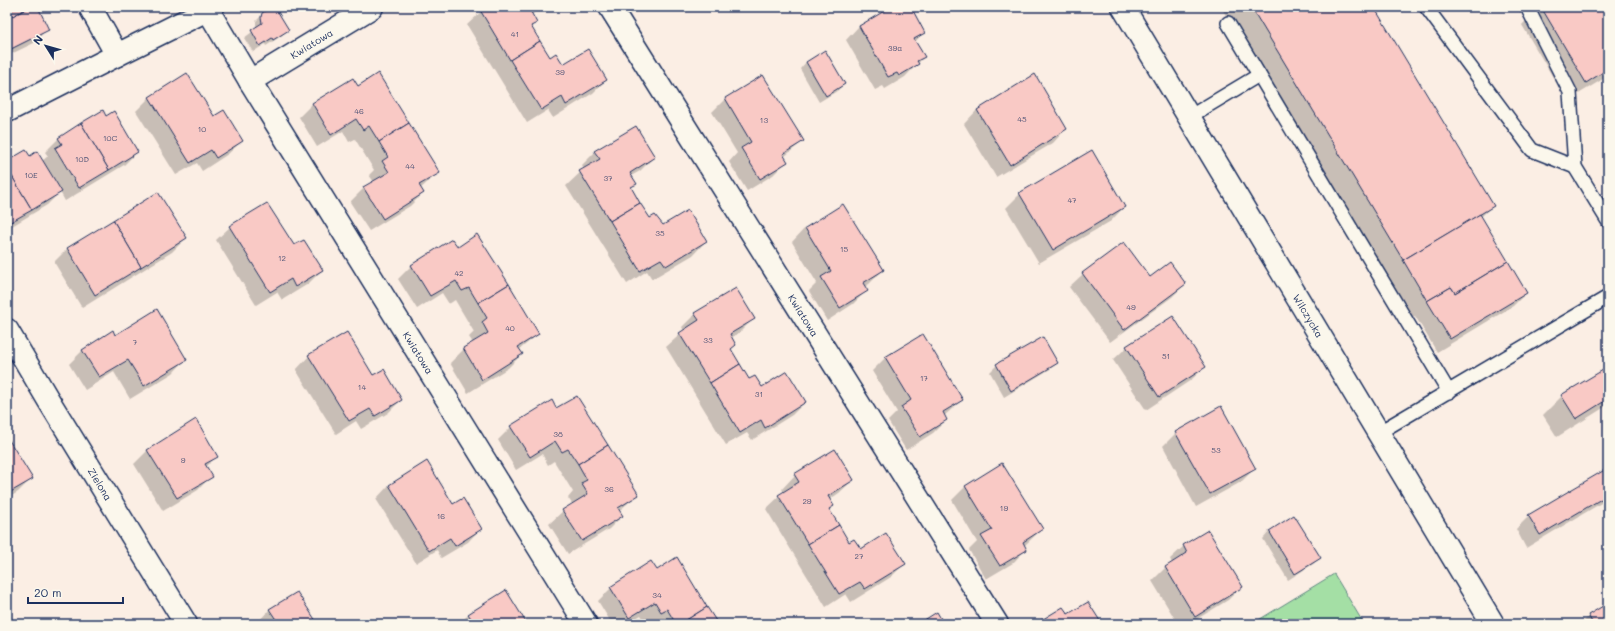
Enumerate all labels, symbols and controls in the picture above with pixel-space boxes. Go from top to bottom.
street label: Kwiatowa [288,25,335,62]
north arrow [26,26,66,66]
house number: 41 [511,29,519,39]
text: N [29,32,46,48]
house number: 39a [888,43,902,53]
house number: 39 [555,67,565,77]
house number: 46 [354,106,364,116]
house number: 45 [1017,114,1027,124]
house number: 13 [760,115,768,125]
house number: 10 [198,124,206,134]
house number: 10C [103,133,117,143]
house number: 10D [75,154,90,164]
house number: 44 [405,161,415,171]
house number: 10E [24,170,38,180]
house number: 37 [603,173,613,183]
house number: 47 [1067,195,1077,205]
house number: 35 [655,228,665,238]
house number: 15 [840,244,848,254]
house number: 12 [278,253,286,263]
house number: 42 [454,268,464,278]
street label: Wilczycka [1290,291,1327,340]
street label: Kwiatowa [785,292,822,339]
house number: 49 [1126,302,1136,312]
house number: 40 [505,323,515,333]
street label: Kwiatowa [400,329,437,377]
house number: 33 [703,335,713,345]
house number: 7 [133,337,138,347]
house number: 51 [1162,351,1170,361]
house number: 17 [920,373,929,383]
house number: 14 [358,382,366,392]
house number: 31 [755,389,763,399]
house number: 38 [553,429,563,439]
house number: 53 [1211,445,1221,455]
house number: 9 [181,455,186,465]
street label: Zielona [85,465,115,503]
house number: 36 [604,484,614,494]
house number: 29 [802,496,812,506]
house number: 19 [1000,503,1008,513]
house number: 16 [437,511,445,521]
house number: 27 [855,551,864,561]
scale bar [28,579,123,605]
text: 20 m [34,584,62,600]
house number: 34 [652,590,662,600]

